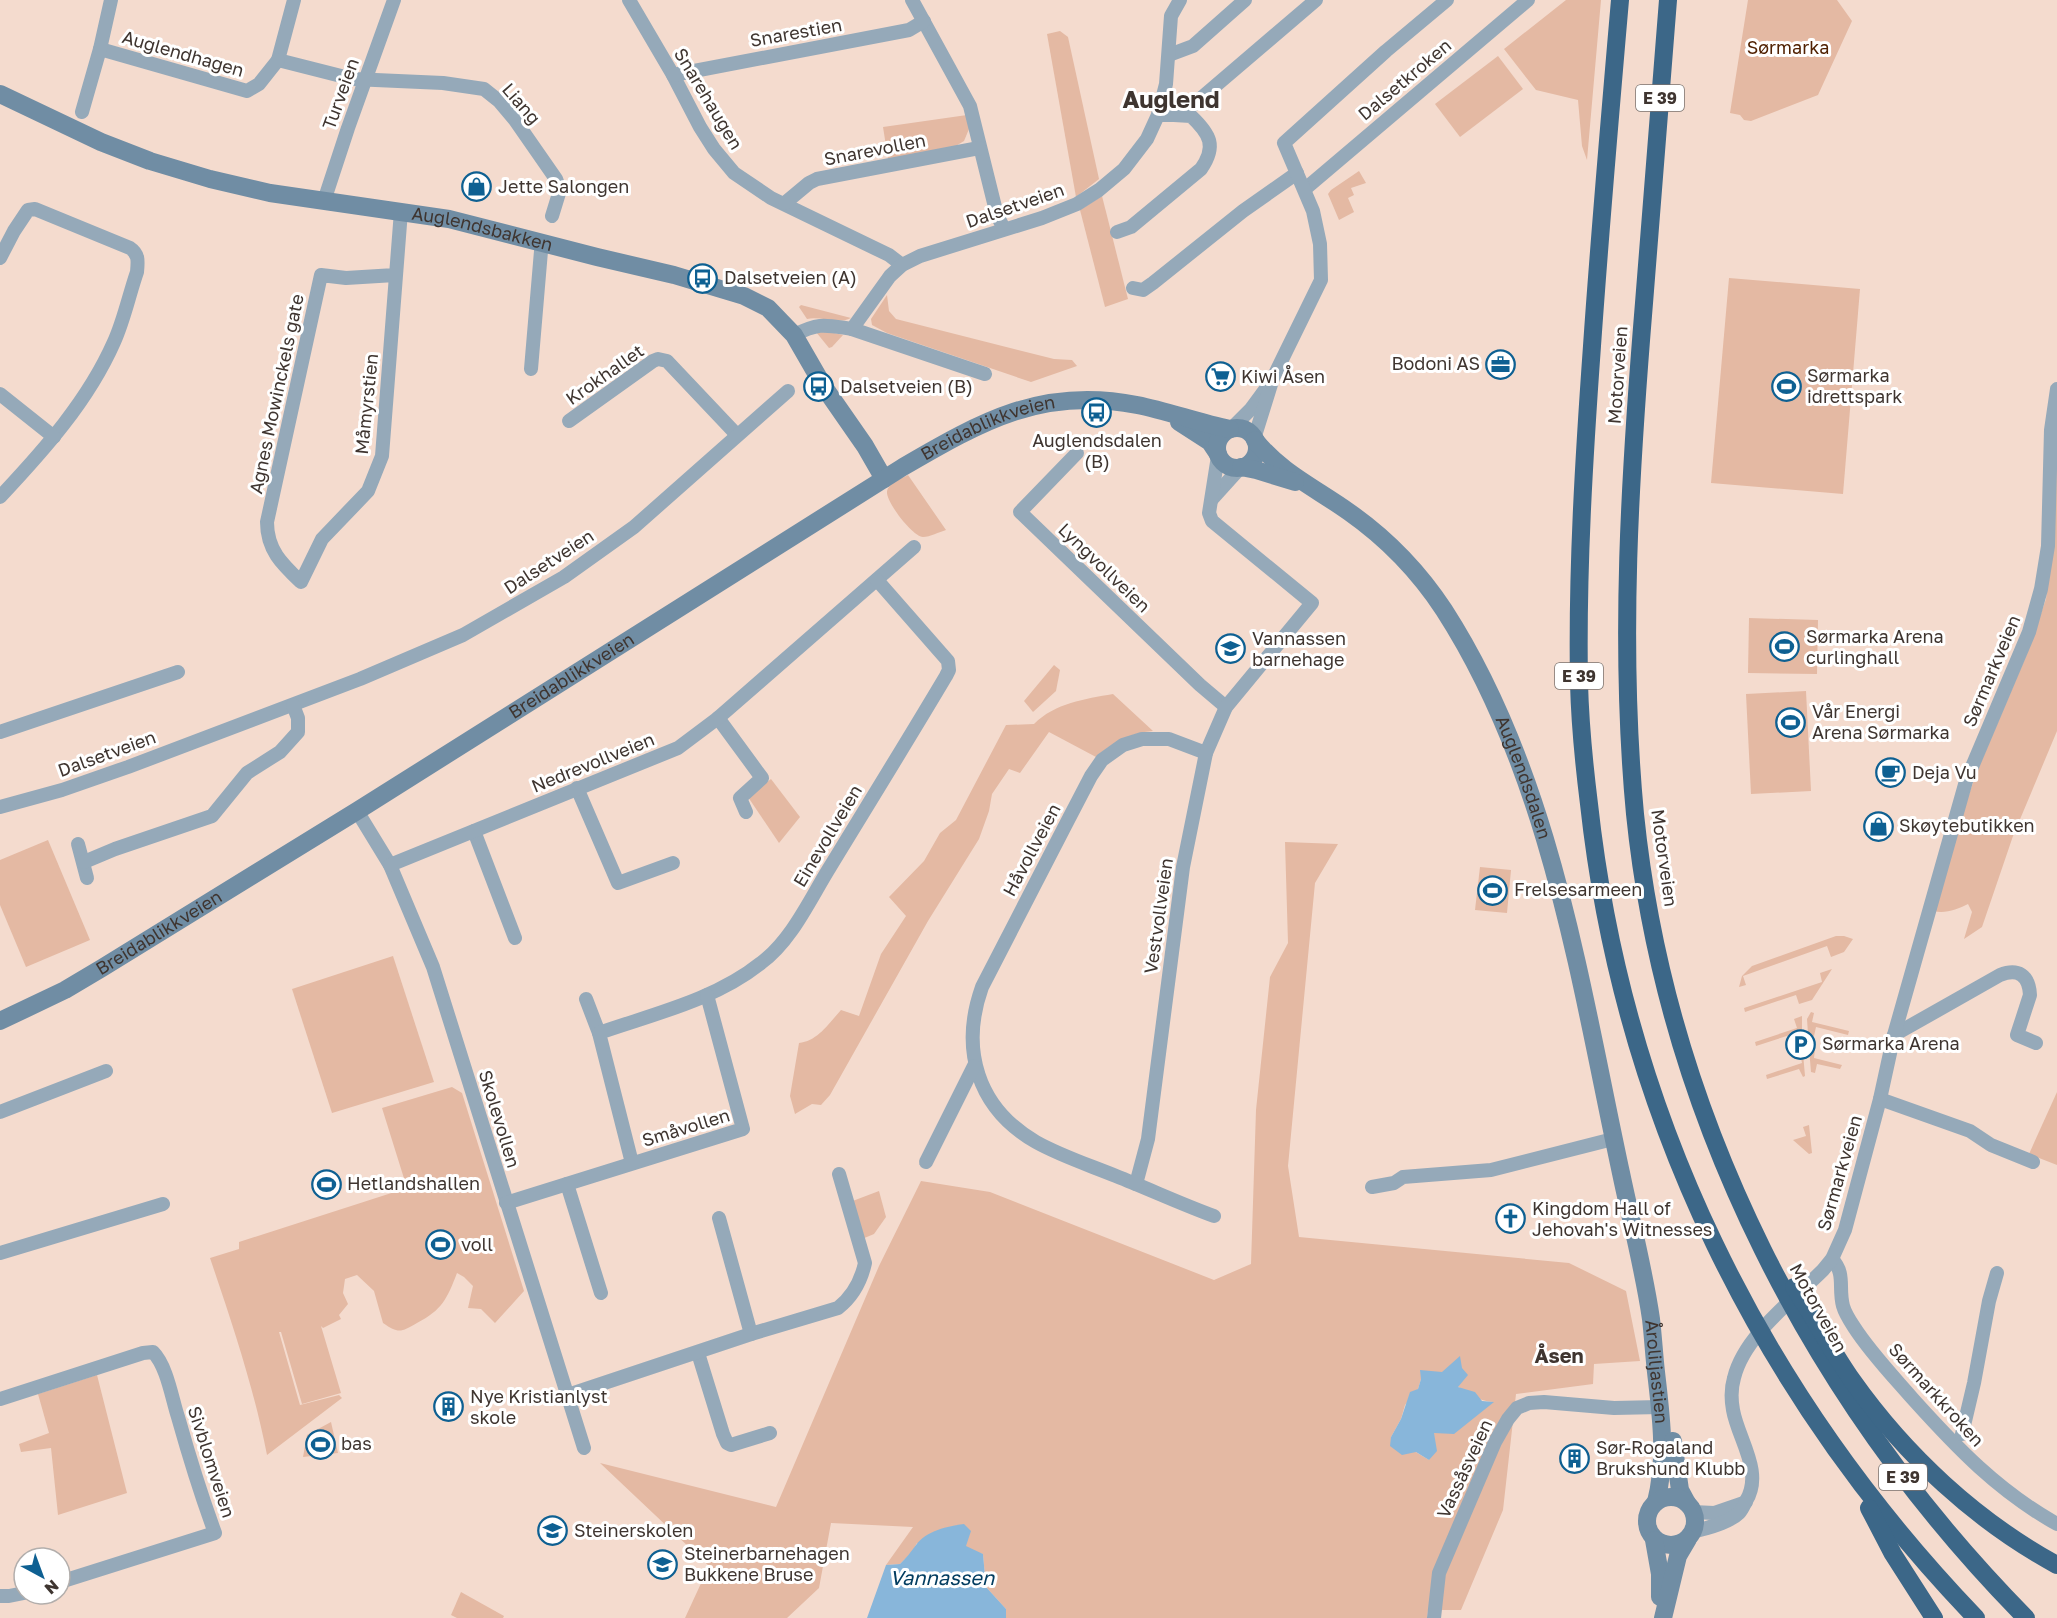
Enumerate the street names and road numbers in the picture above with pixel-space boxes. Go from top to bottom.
street label: Snarestien [748,13,844,51]
street label: Auglendhagen [120,25,247,81]
street label: Dalsetkroken [1353,34,1455,125]
street label: Snarehaugen [670,44,748,153]
street label: Turveien [317,55,363,132]
street label: Liang [498,78,546,128]
road number: E 39 [1636,85,1684,111]
street label: Snarevollen [822,128,927,170]
street label: Dalsetveien [963,178,1067,232]
street label: Auglendsbakken [410,202,555,255]
street label: Agnes Mowinckels gate [244,292,308,496]
street label: Motorveien [1603,325,1631,425]
street label: Krokhallet [561,339,648,409]
street label: Måmyrstien [350,352,382,455]
street label: Breidablikkveien [916,390,1056,465]
street label: Lyngvollveien [1054,518,1155,617]
street label: Dalsetveien [499,524,597,598]
street label: Sørmarkveien [1958,611,2025,730]
street label: Breidablikkveien [504,627,638,723]
road number: E 39 [1555,663,1603,689]
street label: Auglendsdalen [1492,712,1556,842]
street label: Dalsetveien [55,725,159,781]
street label: Nedrevollveien [528,727,657,797]
street label: Einevollveien [788,780,866,890]
street label: Håvollveien [998,799,1065,900]
street label: Motorveien [1647,808,1683,908]
street label: Vestvollveien [1139,857,1177,975]
street label: Breidablikkveien [91,885,226,979]
street label: Skolevollen [475,1067,525,1170]
street label: Småvollen [639,1103,732,1151]
street label: Sørmarkveien [1812,1112,1866,1233]
street label: Motorveien [1785,1259,1852,1356]
street label: Åroliljastien [1641,1319,1673,1424]
street label: Sørmarkkroken [1884,1338,1989,1451]
street label: Sivblomveien [184,1403,240,1520]
street label: Vassåsveien [1432,1416,1497,1521]
road number: E 39 [1879,1464,1927,1490]

